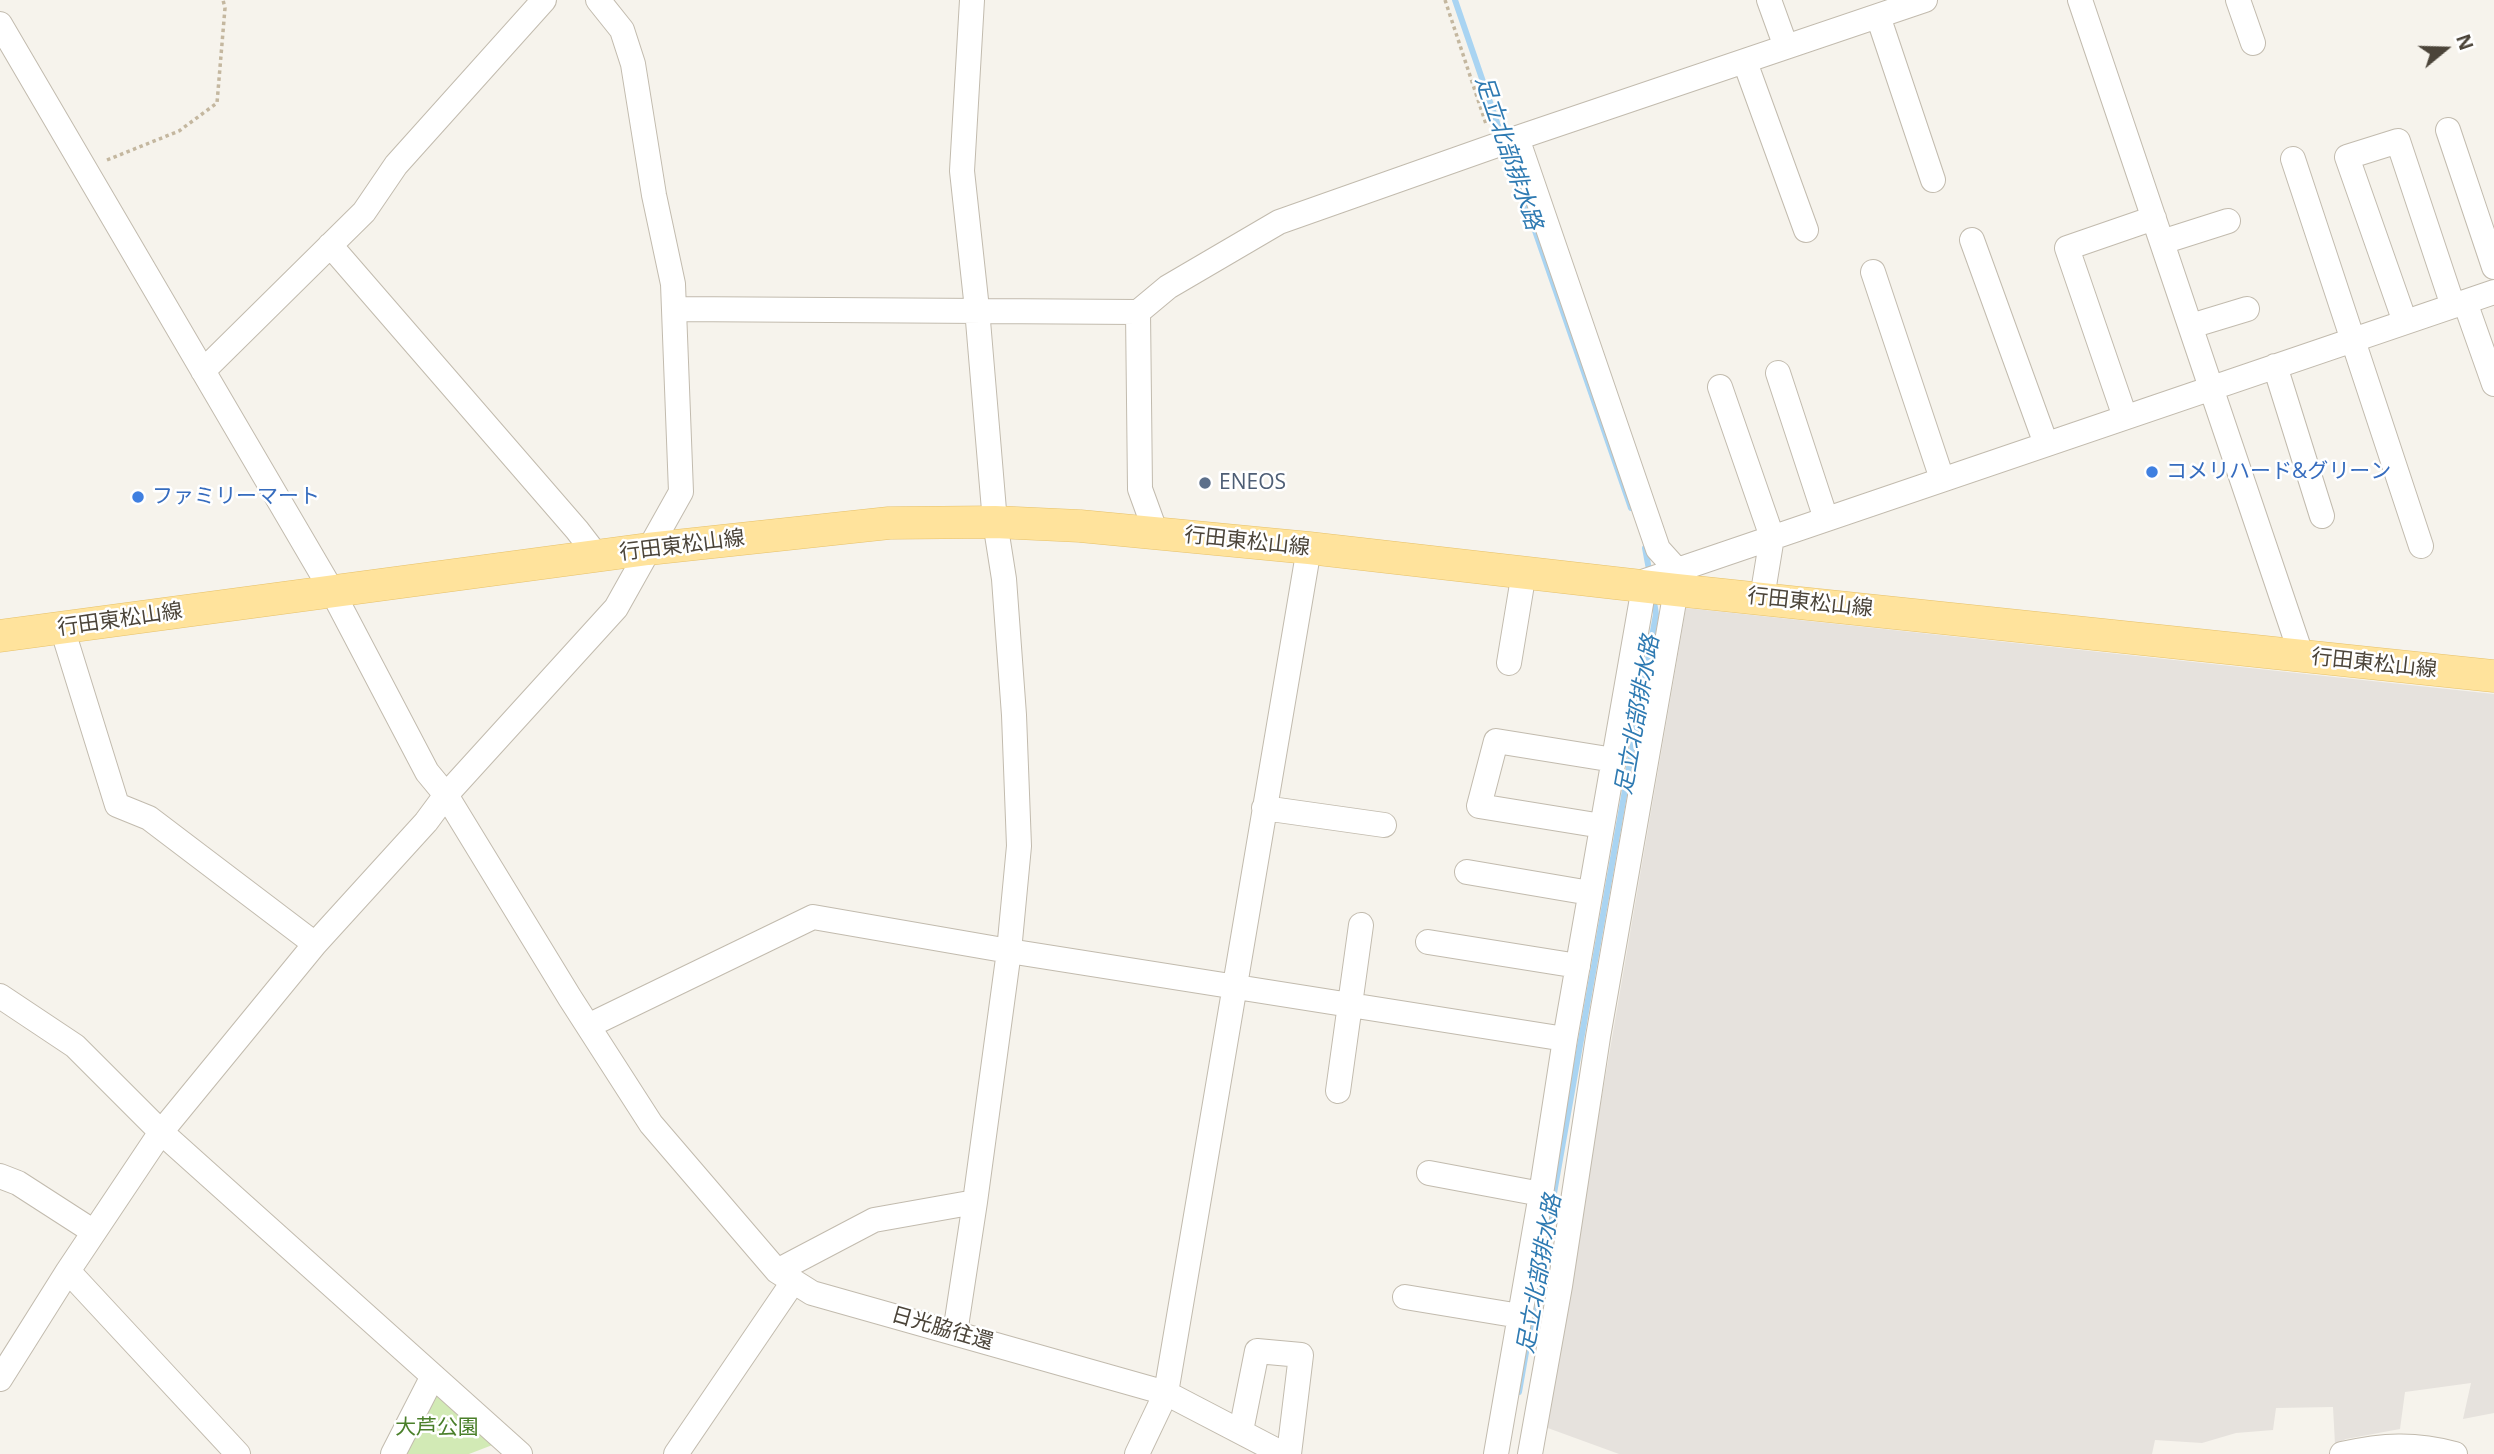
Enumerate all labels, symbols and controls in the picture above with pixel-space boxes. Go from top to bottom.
north arrow [2410,14,2480,84]
text: N [2450,31,2480,54]
water label: 足立北部排水路 [1469,72,1547,234]
place label: コメリハード&グリーン [2166,459,2391,485]
marker: コメリハード&グリーン [2144,464,2160,480]
place label: ENEOS [1219,470,1286,496]
marker: ENEOS [1197,475,1213,491]
place label: ファミリーマート [152,484,320,510]
marker: ファミリーマート [130,489,146,505]
street label: 行田東松山線 [1183,523,1311,561]
street label: 行田東松山線 [618,526,746,566]
street label: 行田東松山線 [1746,584,1874,622]
street label: 行田東松山線 [56,599,184,641]
water label: 足立北部排水路 [1610,633,1666,797]
street label: 行田東松山線 [2310,645,2438,683]
water label: 足立北部排水路 [1512,1192,1568,1356]
street label: 日光脇往還 [888,1302,996,1356]
park label: 大芦公園 [395,1415,479,1441]

